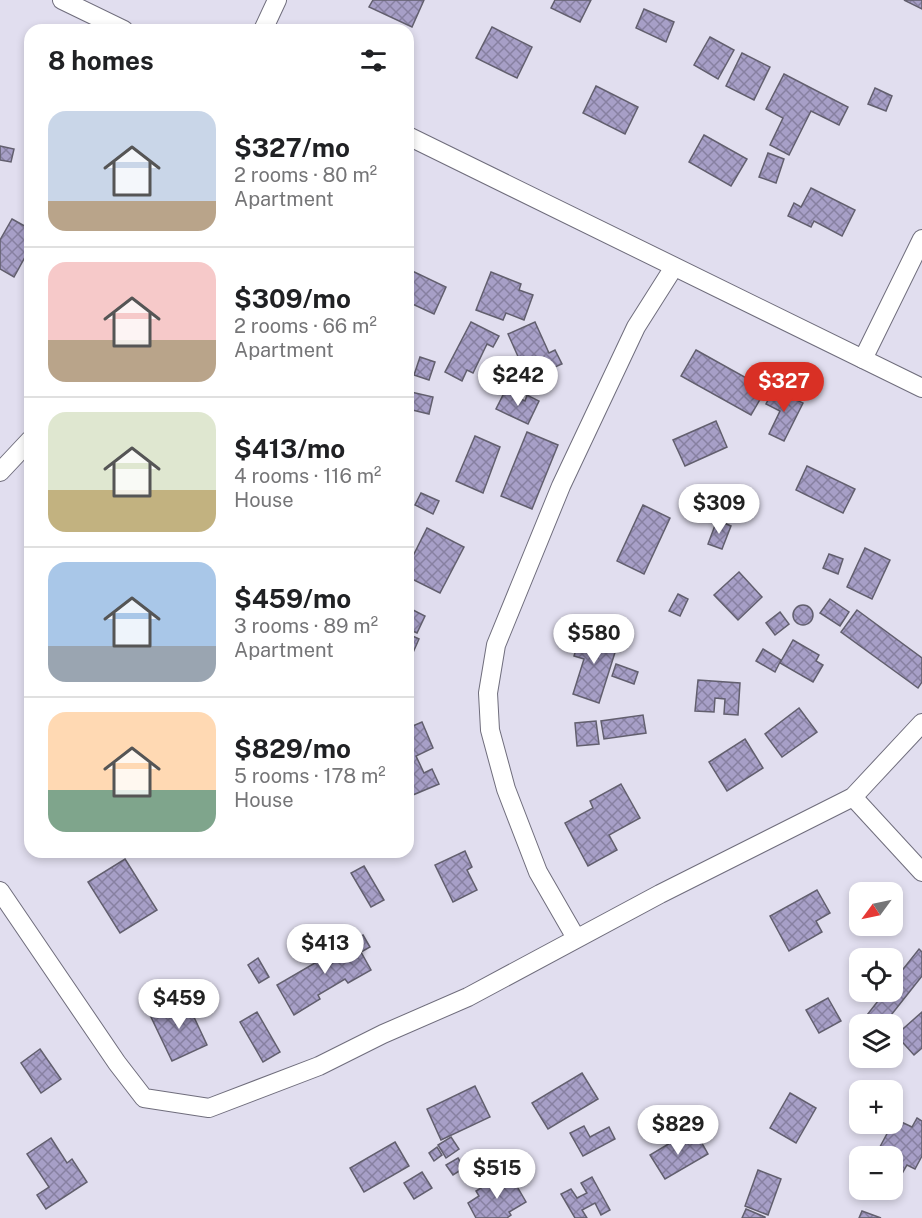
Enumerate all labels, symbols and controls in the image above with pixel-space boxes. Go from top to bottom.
icon: filters [357,44,390,77]
text: 8 homes [48,45,154,76]
text: $327/mo [234,132,350,163]
icon: home [96,135,168,207]
text: 2 rooms · 80 m² [234,163,377,187]
text: Apartment [234,187,334,211]
text: $309/mo [234,283,351,314]
icon: home [96,286,168,358]
text: 2 rooms · 66 m² [234,314,377,338]
text: Apartment [234,338,334,362]
pin: $242 [482,356,554,407]
pin: $327 [748,362,820,413]
text: $242 [492,363,544,387]
text: $327 [758,369,810,393]
text: $413/mo [234,433,345,464]
icon: home [96,436,168,508]
text: 4 rooms · 116 m² [234,464,381,488]
pin: $309 [683,484,755,535]
text: House [234,488,294,512]
text: $309 [693,491,745,515]
text: $459/mo [234,583,351,614]
icon: home [96,586,168,658]
text: 3 rooms · 89 m² [234,614,378,638]
pin: $580 [558,614,630,665]
text: $580 [567,621,621,645]
text: Apartment [234,638,334,662]
text: $829/mo [234,733,351,764]
icon: home [96,736,168,808]
text: 5 rooms · 178 m² [234,764,386,788]
text: House [234,788,294,812]
north arrow [849,882,903,936]
map controls [849,882,903,1200]
pin: $413 [289,924,361,975]
text: $413 [301,931,349,955]
button: locate [849,948,903,1002]
pin: $459 [143,979,215,1030]
text: $459 [152,986,206,1010]
button: layers [849,1014,903,1068]
button: + [849,1080,903,1134]
pin: $829 [642,1105,714,1156]
text: $829 [652,1112,704,1136]
button: − [849,1146,903,1200]
pin: $515 [461,1149,533,1200]
text: $515 [472,1156,522,1180]

